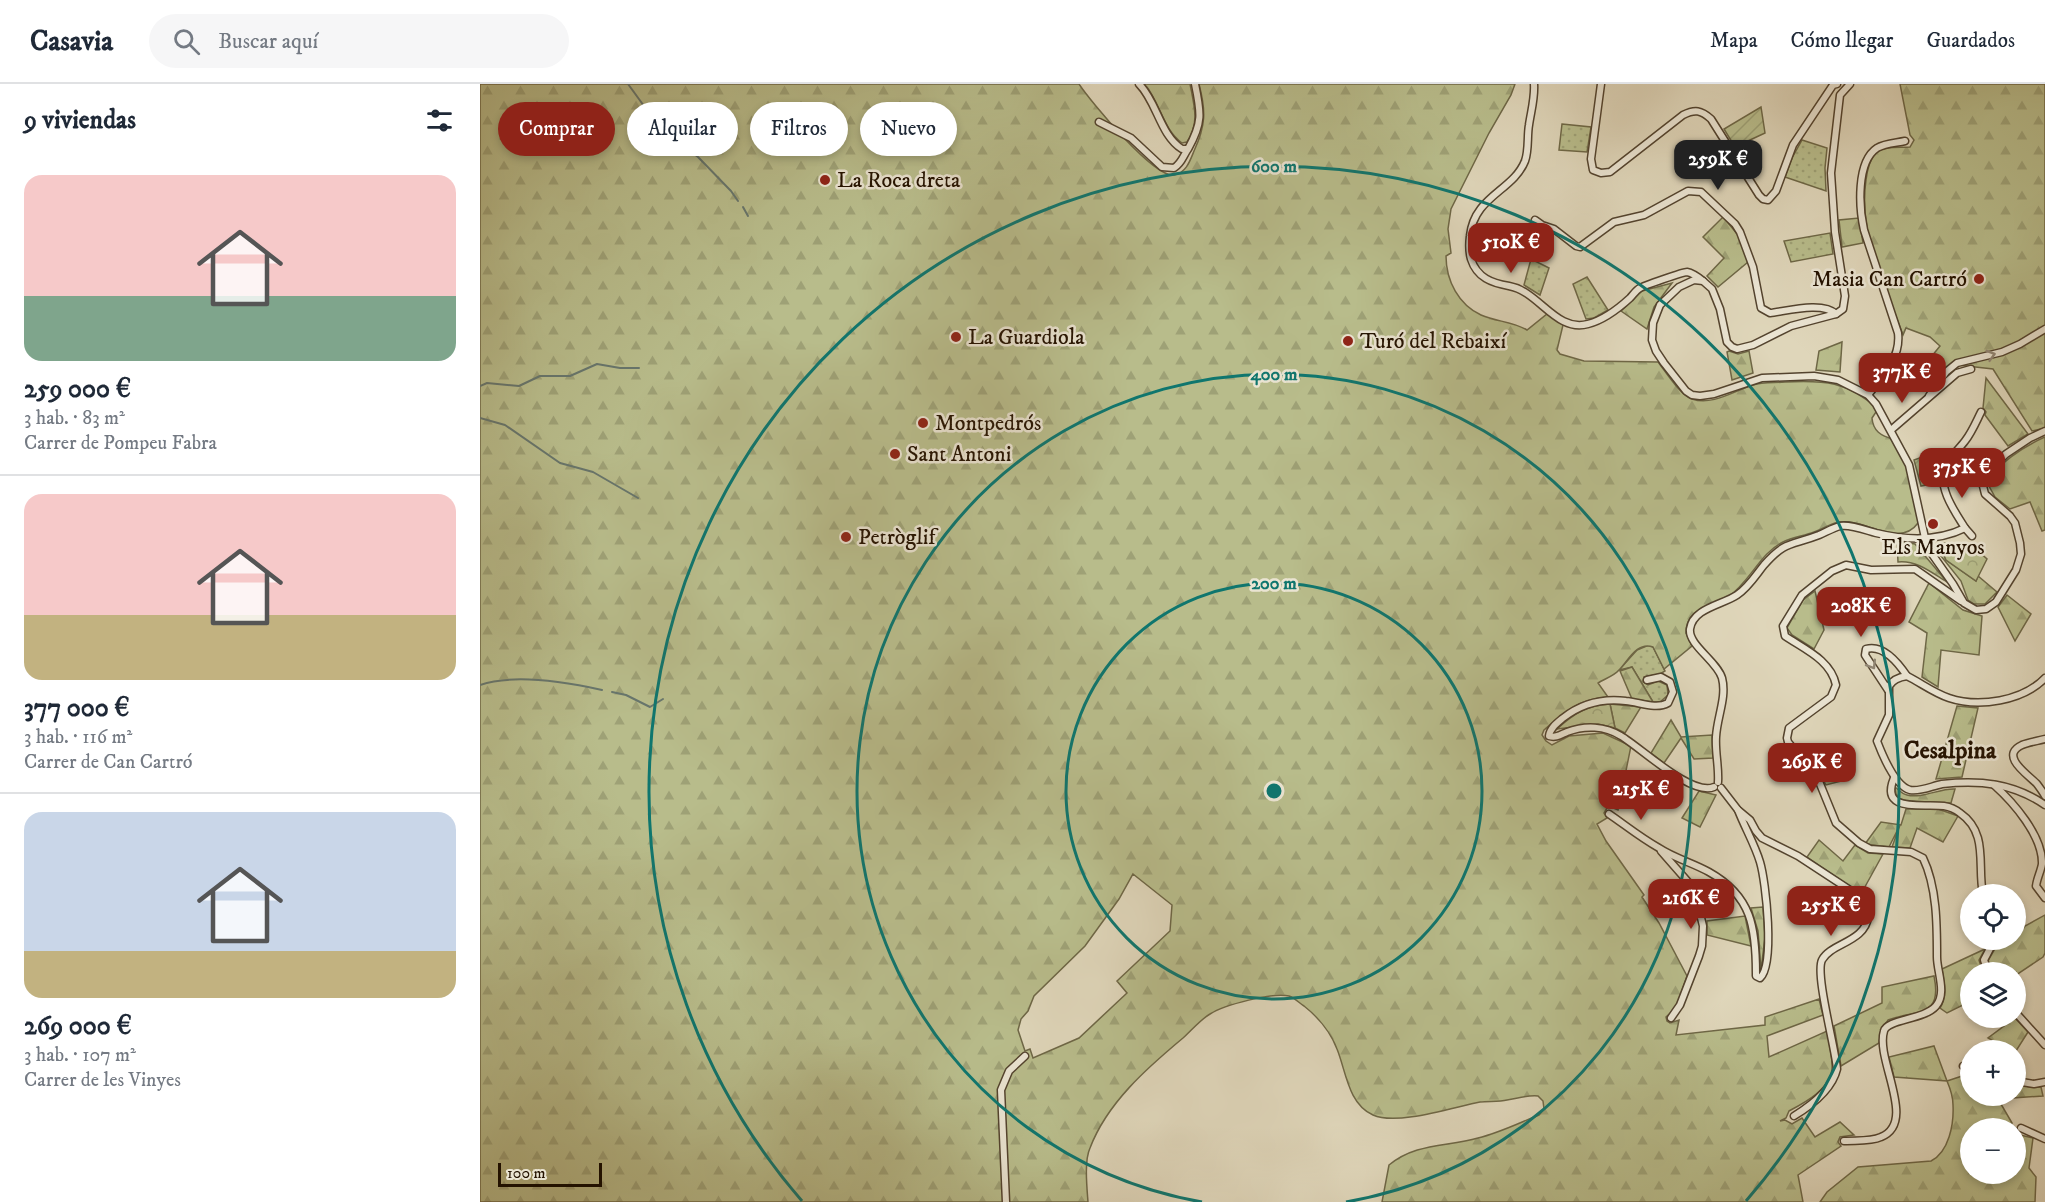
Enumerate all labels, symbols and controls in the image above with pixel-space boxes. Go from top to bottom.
search box [149,14,569,68]
text: Casavia [30,24,113,59]
icon: search [170,25,203,58]
text: Buscar aquí [218,28,318,55]
text: Mapa [1710,28,1758,54]
text: Cómo llegar [1791,28,1893,54]
text: Guardados [1926,28,2015,54]
chip: Comprar [498,102,615,156]
chip: Alquilar [627,102,738,156]
chip: Filtros [750,102,848,156]
chip: Nuevo [860,102,957,156]
text: 9 viviendas [24,104,136,137]
icon: filters [423,104,456,137]
pin: 259K € [1669,140,1767,191]
text: 259K € [1688,147,1748,172]
text: 600 m [1251,156,1298,178]
place label: La Roca dreta [837,167,961,194]
marker: La Roca dreta [818,173,832,187]
icon: home [186,214,294,322]
pin: 510K € [1462,223,1560,274]
text: 510K € [1482,230,1540,255]
place label: Masia Can Cartró [1812,266,1967,293]
marker: Masia Can Cartró [1972,272,1986,286]
place label: La Guardiola [968,324,1085,351]
place label: Turó del Rebaixí [1360,328,1507,355]
marker: La Guardiola [949,330,963,344]
marker: Turó del Rebaixí [1341,334,1355,348]
one-way arrow [1985,350,1996,362]
pin: 377K € [1853,353,1951,404]
text: 377K € [1873,360,1931,385]
text: 400 m [1249,364,1298,386]
text: 259 000 € [24,373,131,406]
text: 3 hab. · 83 m² [24,406,125,431]
place label: Montpedrós [935,410,1041,437]
marker: Montpedrós [916,416,930,430]
text: Carrer de Pompeu Fabra [24,431,217,456]
place label: Sant Antoni [907,441,1011,468]
marker: Sant Antoni [888,447,902,461]
pin: 375K € [1913,448,2011,499]
text: 375K € [1933,455,1991,480]
marker: Els Manyos [1926,517,1940,531]
place label: Petròglif [858,524,940,551]
marker: Petròglif [839,530,853,544]
icon: home [186,533,294,641]
place label: Els Manyos [1881,534,1985,561]
text: 200 m [1251,573,1297,595]
pin: 208K € [1812,587,1910,638]
text: 208K € [1831,594,1891,619]
one-way arrow [1864,659,1875,670]
text: 377 000 € [24,692,129,725]
text: 3 hab. · 116 m² [24,725,132,750]
district label: Cesalpina [1904,736,1997,766]
pin: 269K € [1763,743,1861,794]
text: Carrer de Can Cartró [24,750,193,775]
text: 269K € [1782,750,1842,775]
pin: 215K € [1592,770,1690,821]
text: 215K € [1612,777,1670,802]
centre of rings [1264,781,1284,801]
icon: home [186,851,294,959]
pin: 216K € [1642,879,1740,930]
map controls [1960,884,2026,1184]
button: locate [1960,884,2026,950]
text: 216K € [1662,886,1720,911]
pin: 255K € [1782,886,1880,937]
text: 255K € [1801,893,1861,918]
button: layers [1960,962,2026,1028]
text: 269 000 € [24,1010,132,1043]
button: + [1960,1040,2026,1106]
text: 3 hab. · 107 m² [24,1043,136,1068]
text: Carrer de les Vinyes [24,1068,181,1093]
button: − [1960,1118,2026,1184]
scale bar [498,1160,602,1188]
text: 100 m [507,1163,546,1183]

